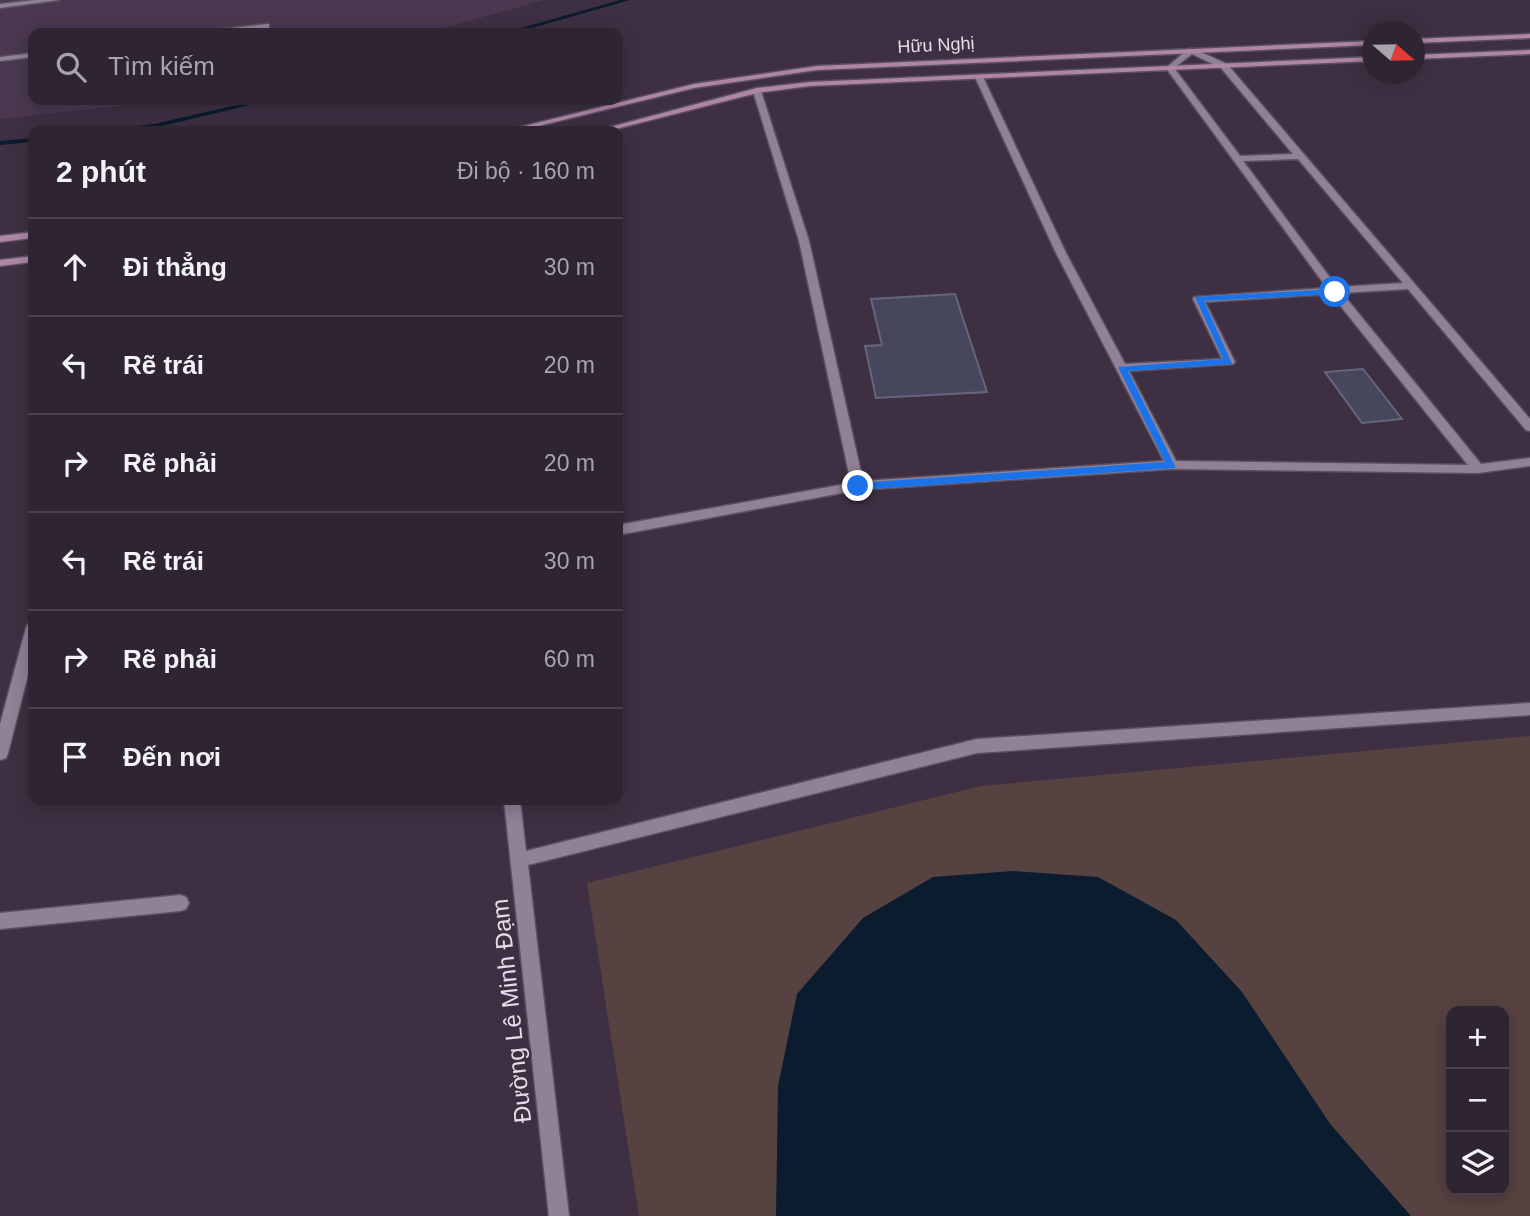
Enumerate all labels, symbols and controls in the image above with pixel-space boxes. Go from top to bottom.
north arrow [1362,21,1425,84]
search box [28,28,623,105]
street label: Hữu Nghị [897,33,975,57]
icon: search [52,48,90,86]
text: Tìm kiếm [108,51,215,81]
text: 2 phút [56,155,146,188]
text: Đi bộ · 160 m [457,158,595,184]
icon: ahead [56,248,94,286]
text: Đi thẳng [123,252,227,282]
text: 30 m [544,254,595,280]
route start [1319,276,1350,307]
icon: left [56,346,94,384]
text: Rẽ trái [123,350,204,380]
text: 20 m [544,352,595,378]
icon: right [56,444,94,482]
text: Rẽ phải [123,448,217,478]
text: 20 m [544,450,595,476]
route end [842,470,873,501]
icon: left [56,542,94,580]
text: Rẽ trái [123,546,204,576]
text: 30 m [544,548,595,574]
icon: right [56,640,94,678]
text: Rẽ phải [123,644,217,674]
text: 60 m [544,646,595,672]
icon: arrive [56,738,94,776]
text: Đến nơi [123,742,221,772]
street label: Đường Lê Minh Đạm [486,898,536,1124]
map controls [1446,1006,1509,1195]
button: + [1446,1006,1509,1069]
button: − [1446,1069,1509,1132]
button: layers [1446,1132,1509,1195]

